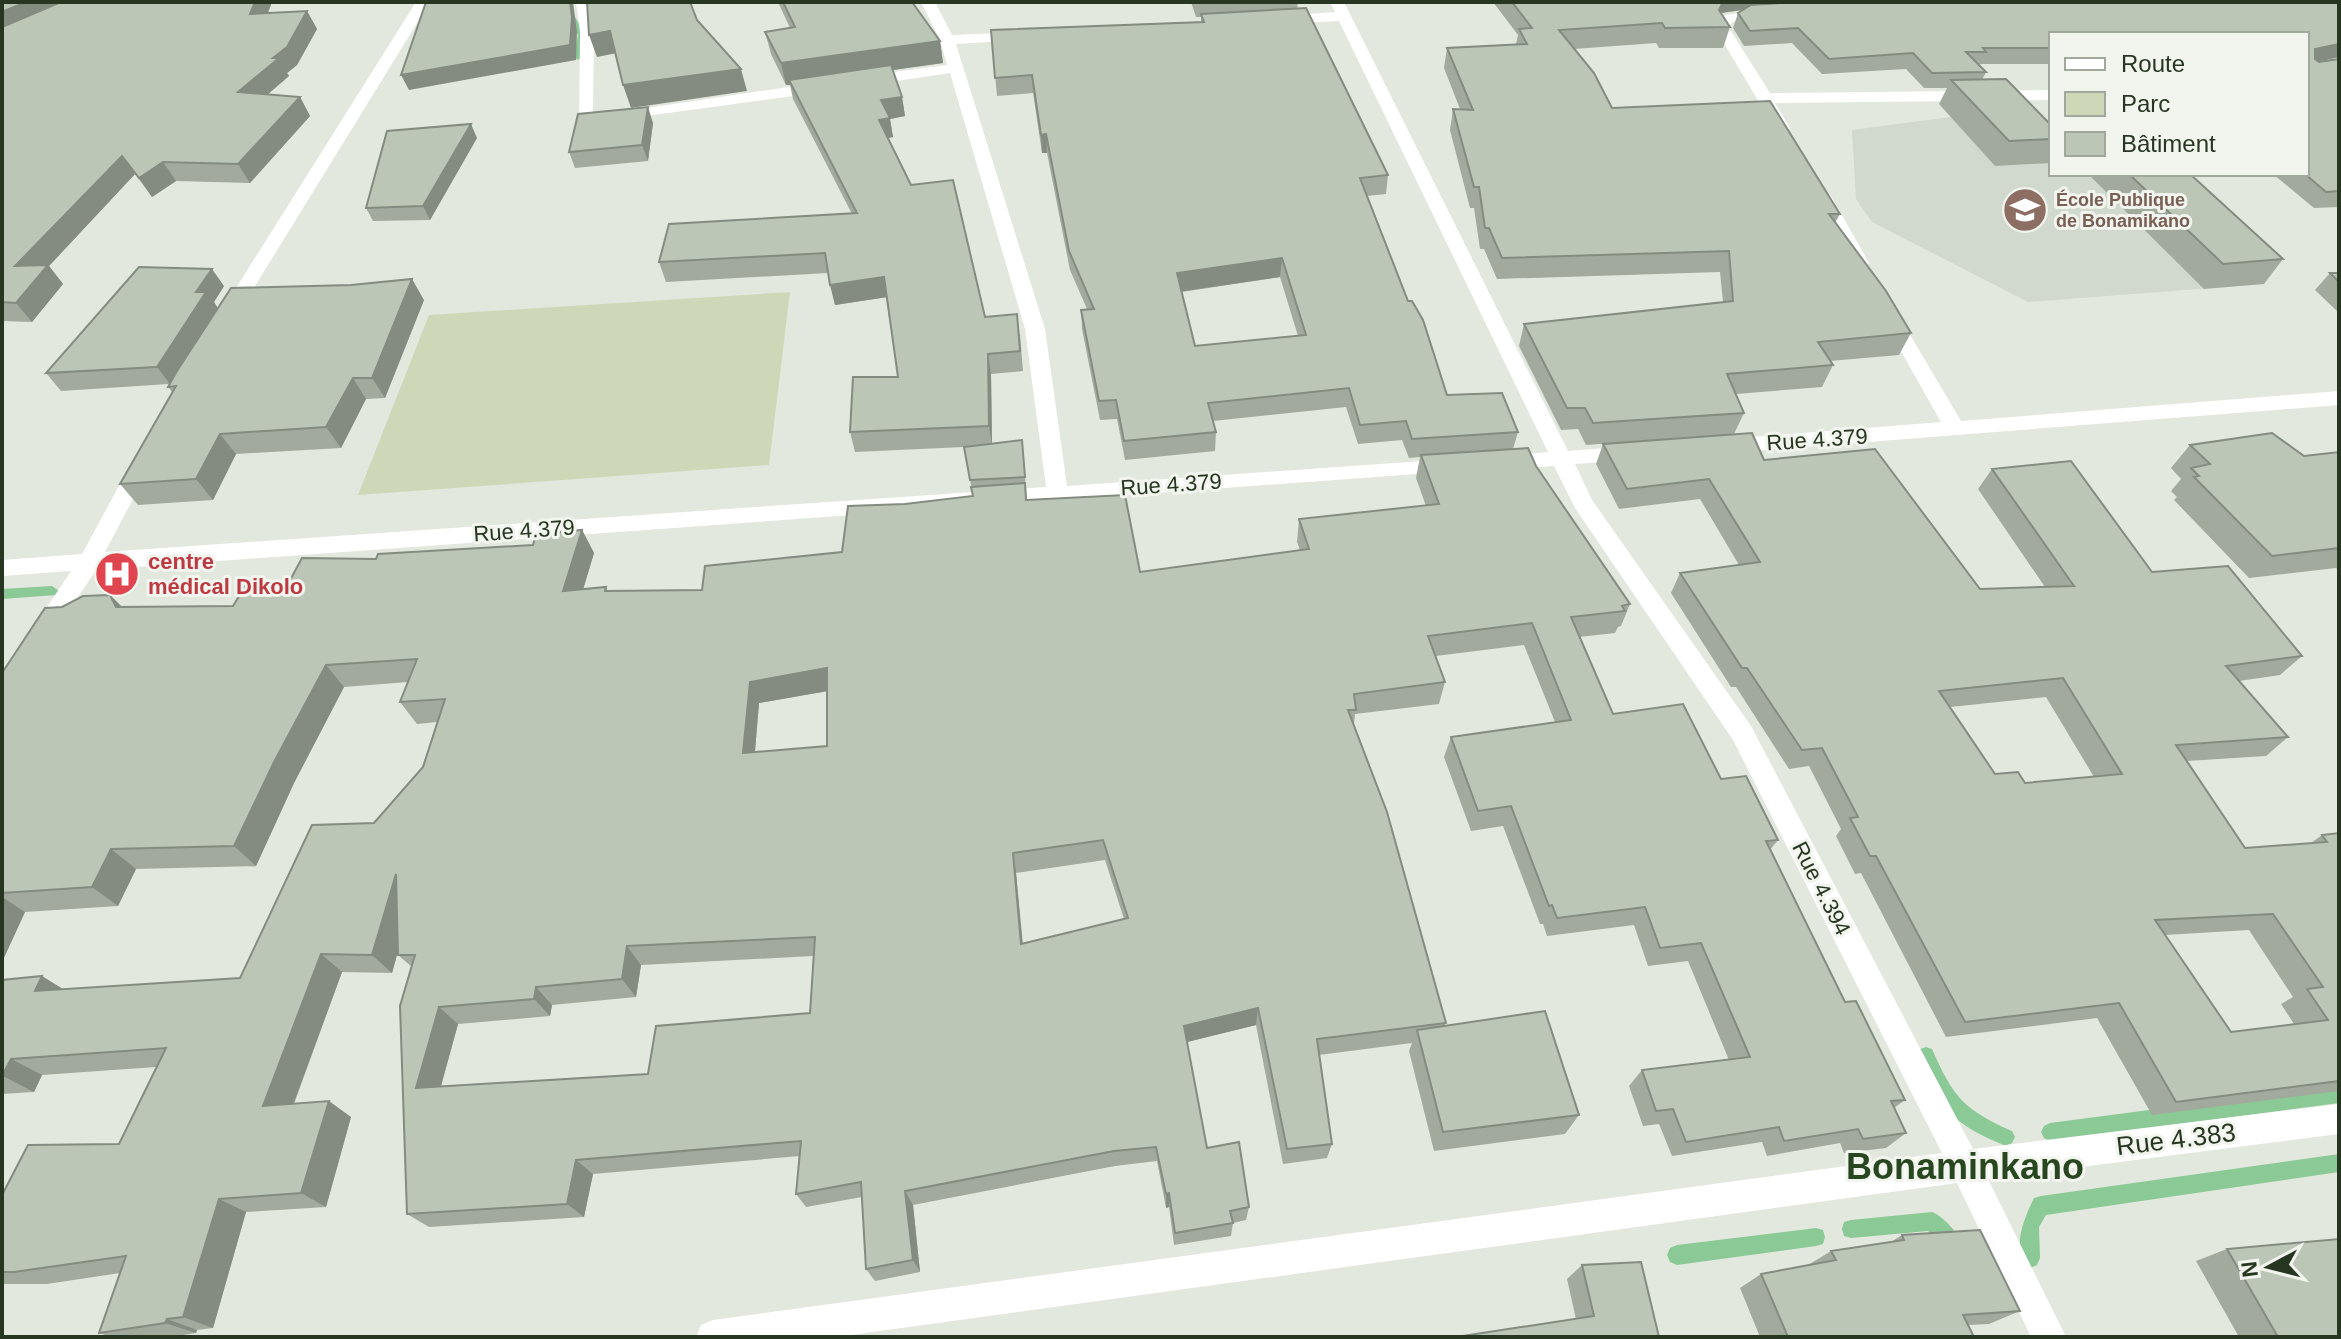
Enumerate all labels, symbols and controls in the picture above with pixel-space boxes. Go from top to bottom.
legend [2049,32,2309,176]
text: Route [2121,50,2185,77]
text: Parc [2121,90,2170,117]
text: Bâtiment [2121,130,2216,157]
school or university icon: École Publique de Bonamikano [2001,186,2049,234]
place label: École Publique de Bonamikano [2056,189,2190,231]
street label: Rue 4.379 [1766,423,1869,456]
street label: Rue 4.379 [1120,468,1223,501]
street label: Rue 4.379 [473,514,576,547]
place label: centre médical Dikolo [148,549,303,599]
hospital icon: centre médical Dikolo [93,550,141,598]
street label: Rue 4.394 [1787,837,1856,939]
street label: Rue 4.383 [2115,1117,2237,1161]
district label: Bonaminkano [1846,1146,2084,1187]
north arrow [2229,1227,2309,1307]
text: N [2236,1260,2263,1279]

